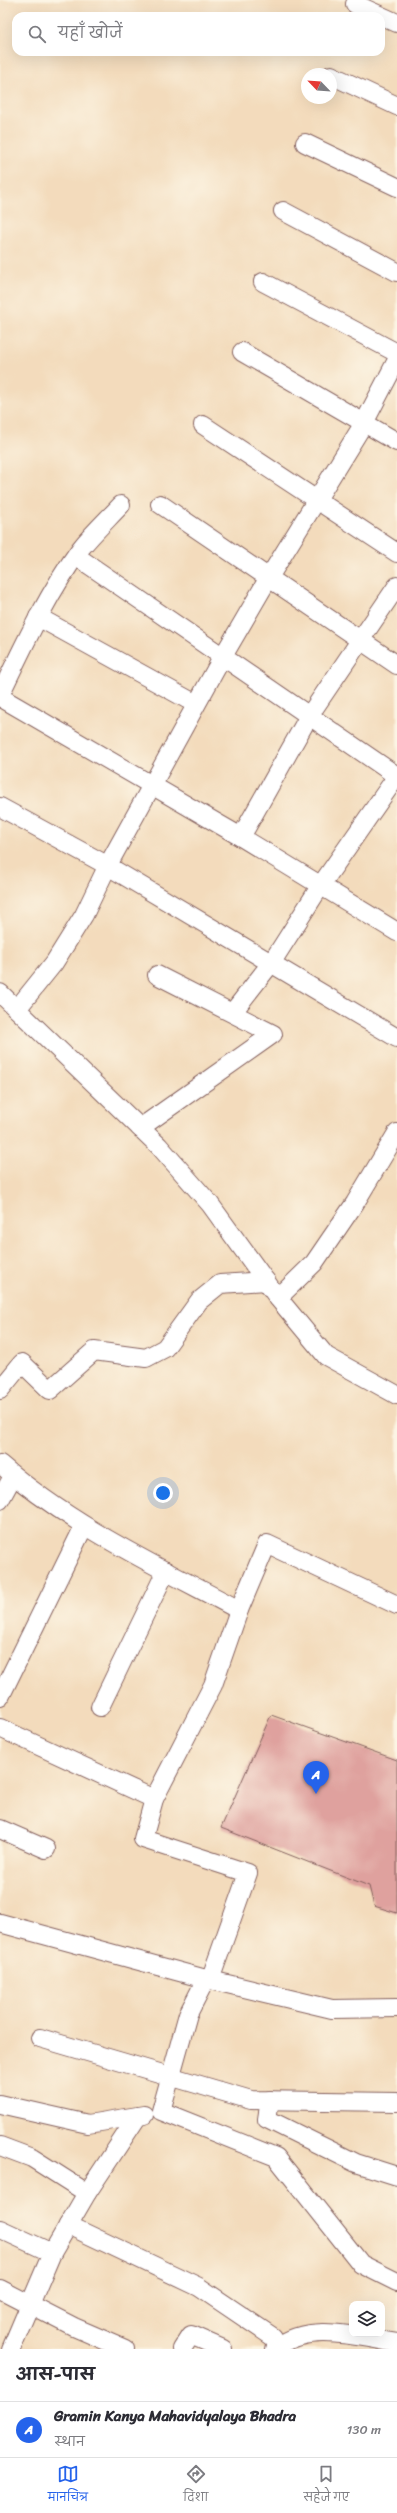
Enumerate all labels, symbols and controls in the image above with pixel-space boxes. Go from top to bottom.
search box [12,12,385,56]
text: यहाँ खोजें [58,20,123,46]
icon: search [26,23,48,45]
north arrow [301,68,337,104]
your location [153,1483,173,1503]
pin: A [303,1761,329,1794]
map controls [349,2301,385,2337]
button: layers [349,2301,385,2337]
text: आस-पास [16,2359,95,2389]
text: Gramin Kanya Mahavidyalaya Bhadra [54,2403,296,2429]
text: A [25,2418,33,2441]
text: 130 m [347,2418,381,2441]
text: स्थान [54,2430,85,2453]
tab: मानचित्र [48,2463,88,2509]
tab: दिशा [183,2463,208,2509]
tab: सहेजे गए [304,2463,349,2509]

